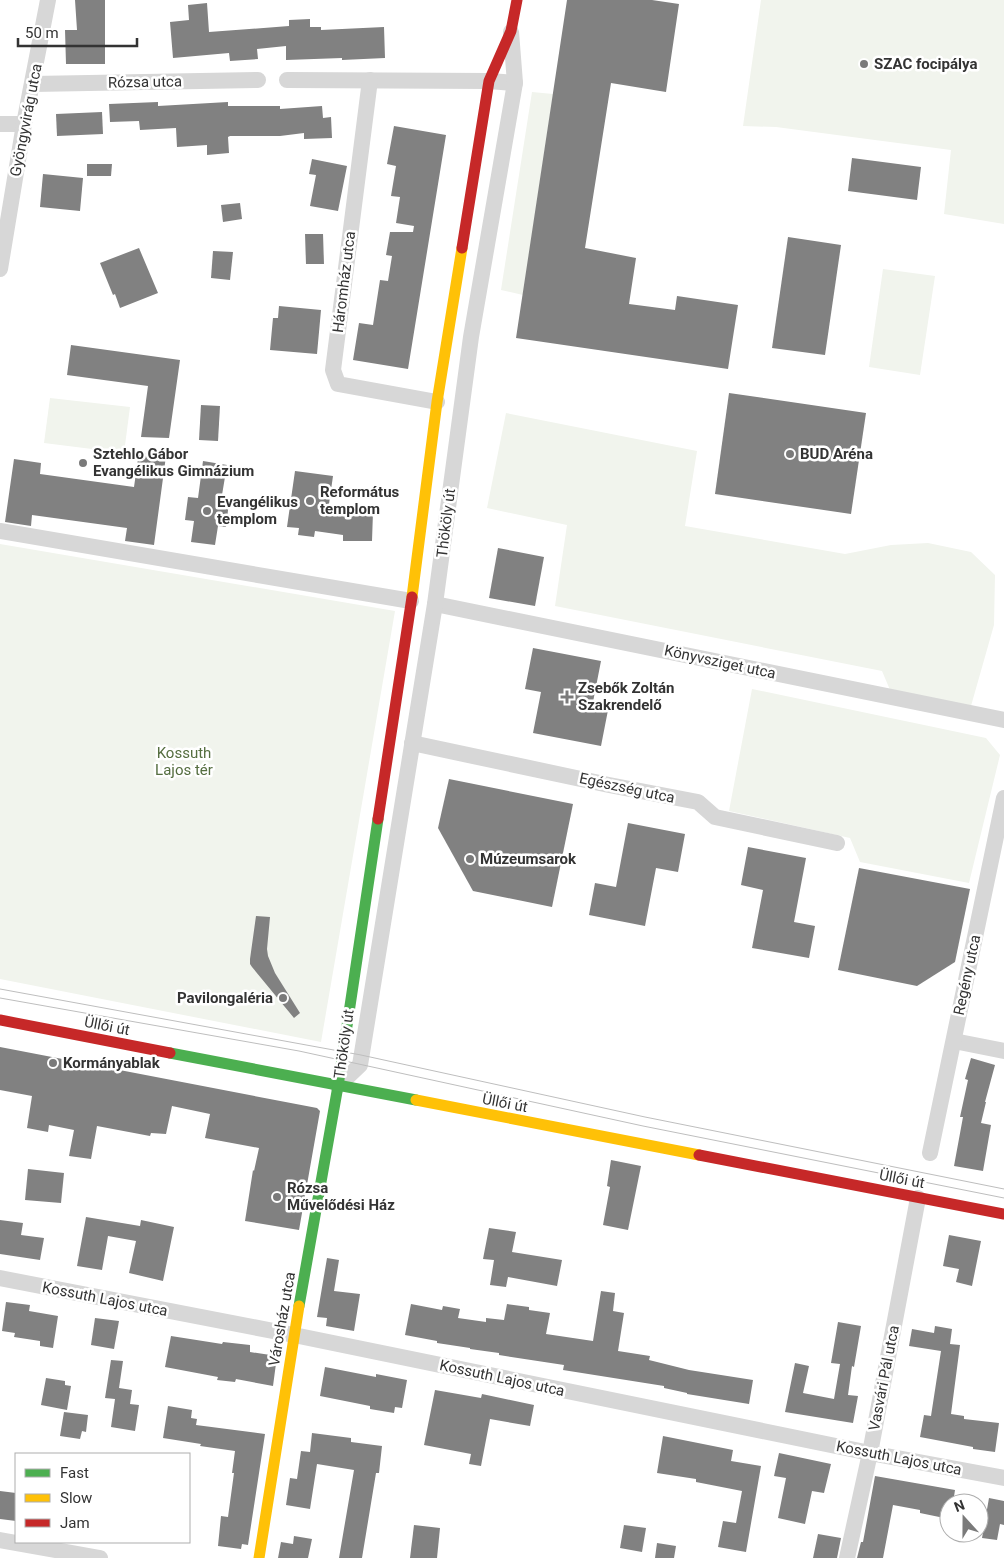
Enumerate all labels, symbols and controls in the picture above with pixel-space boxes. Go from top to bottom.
scale bar [18,15,136,47]
text: 50 m [25,24,59,42]
place label: SZAC focipálya [874,55,977,73]
marker: SZAC focipálya [858,58,870,70]
street label: Gyöngyvirág utca [6,62,46,178]
street label: Rózsa utca [108,72,182,92]
street label: Háromház utca [329,230,359,334]
place label: Sztehlo Gábor Evangélikus Gimnázium [93,445,254,480]
place label: BUD Aréna [800,445,873,463]
marker: BUD Aréna [784,448,796,460]
marker: Sztehlo Gábor Evangélikus Gimnázium [77,457,89,469]
place label: Református templom [320,483,400,518]
street label: Thököly út [433,487,459,559]
place label: Evangélikus templom [217,493,298,528]
marker: Református templom [304,495,316,507]
marker: Evangélikus templom [201,505,213,517]
street label: Könyvsziget utca [663,641,777,683]
place label: Zsebők Zoltán Szakrendelő [578,679,674,714]
marker: Zsebők Zoltán Szakrendelő [560,690,574,704]
park label: Kossuth Lajos tér [155,744,213,779]
street label: Egészség utca [578,769,676,807]
place label: Múzeumsarok [480,850,577,868]
marker: Múzeumsarok [464,853,476,865]
street label: Regény utca [950,933,984,1017]
place label: Pavilongaléria [177,989,273,1007]
marker: Pavilongaléria [277,992,289,1004]
street label: Thököly út [330,1008,358,1080]
street label: Üllői út [83,1013,131,1039]
place label: Kormányablak [63,1054,161,1072]
marker: Kormányablak [47,1057,59,1069]
street label: Üllői út [481,1090,529,1116]
street label: Üllői út [878,1166,926,1192]
place label: Rózsa Művelődési Ház [287,1179,395,1214]
marker: Rózsa Művelődési Ház [271,1191,283,1203]
street label: Városház utca [265,1270,299,1368]
street label: Kossuth Lajos utca [41,1278,169,1320]
street label: Vasvári Pál utca [865,1324,903,1432]
street label: Kossuth Lajos utca [438,1356,566,1400]
street label: Kossuth Lajos utca [835,1437,963,1479]
legend [15,1453,190,1543]
text: Fast [60,1464,89,1482]
text: Slow [60,1489,92,1507]
north arrow [939,1493,989,1543]
text: N [952,1497,967,1515]
text: Jam [60,1514,90,1532]

